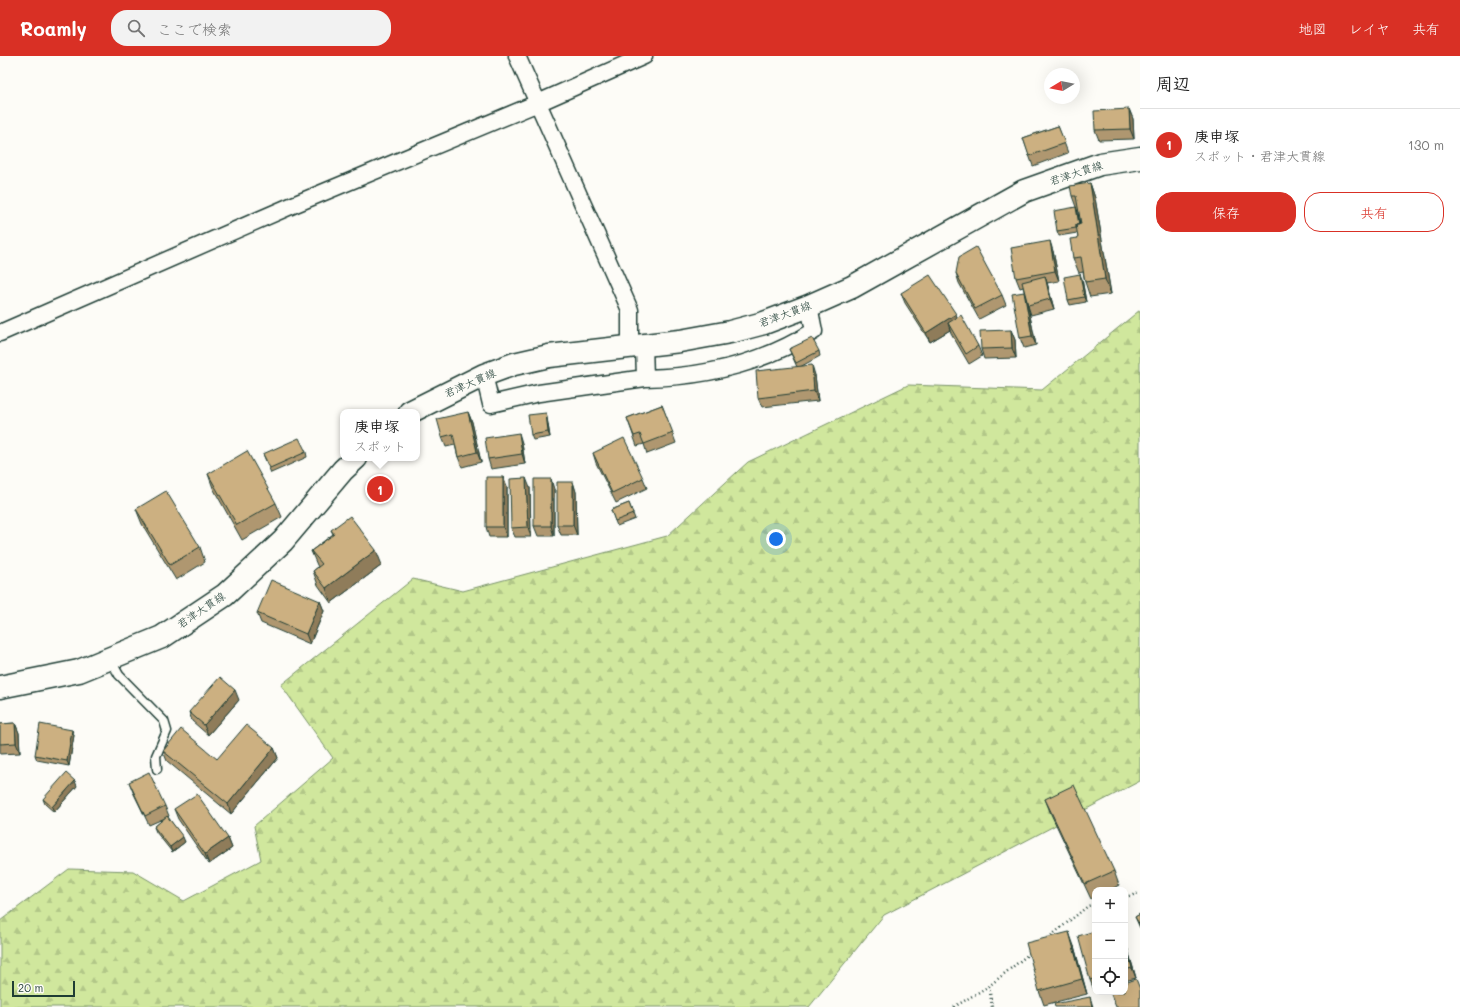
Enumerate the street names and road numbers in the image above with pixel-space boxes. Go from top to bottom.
street label: 君津大貫線 [1047,157,1104,188]
street label: 君津大貫線 [756,297,813,330]
street label: 君津大貫線 [442,365,498,401]
street label: 君津大貫線 [174,588,228,631]

